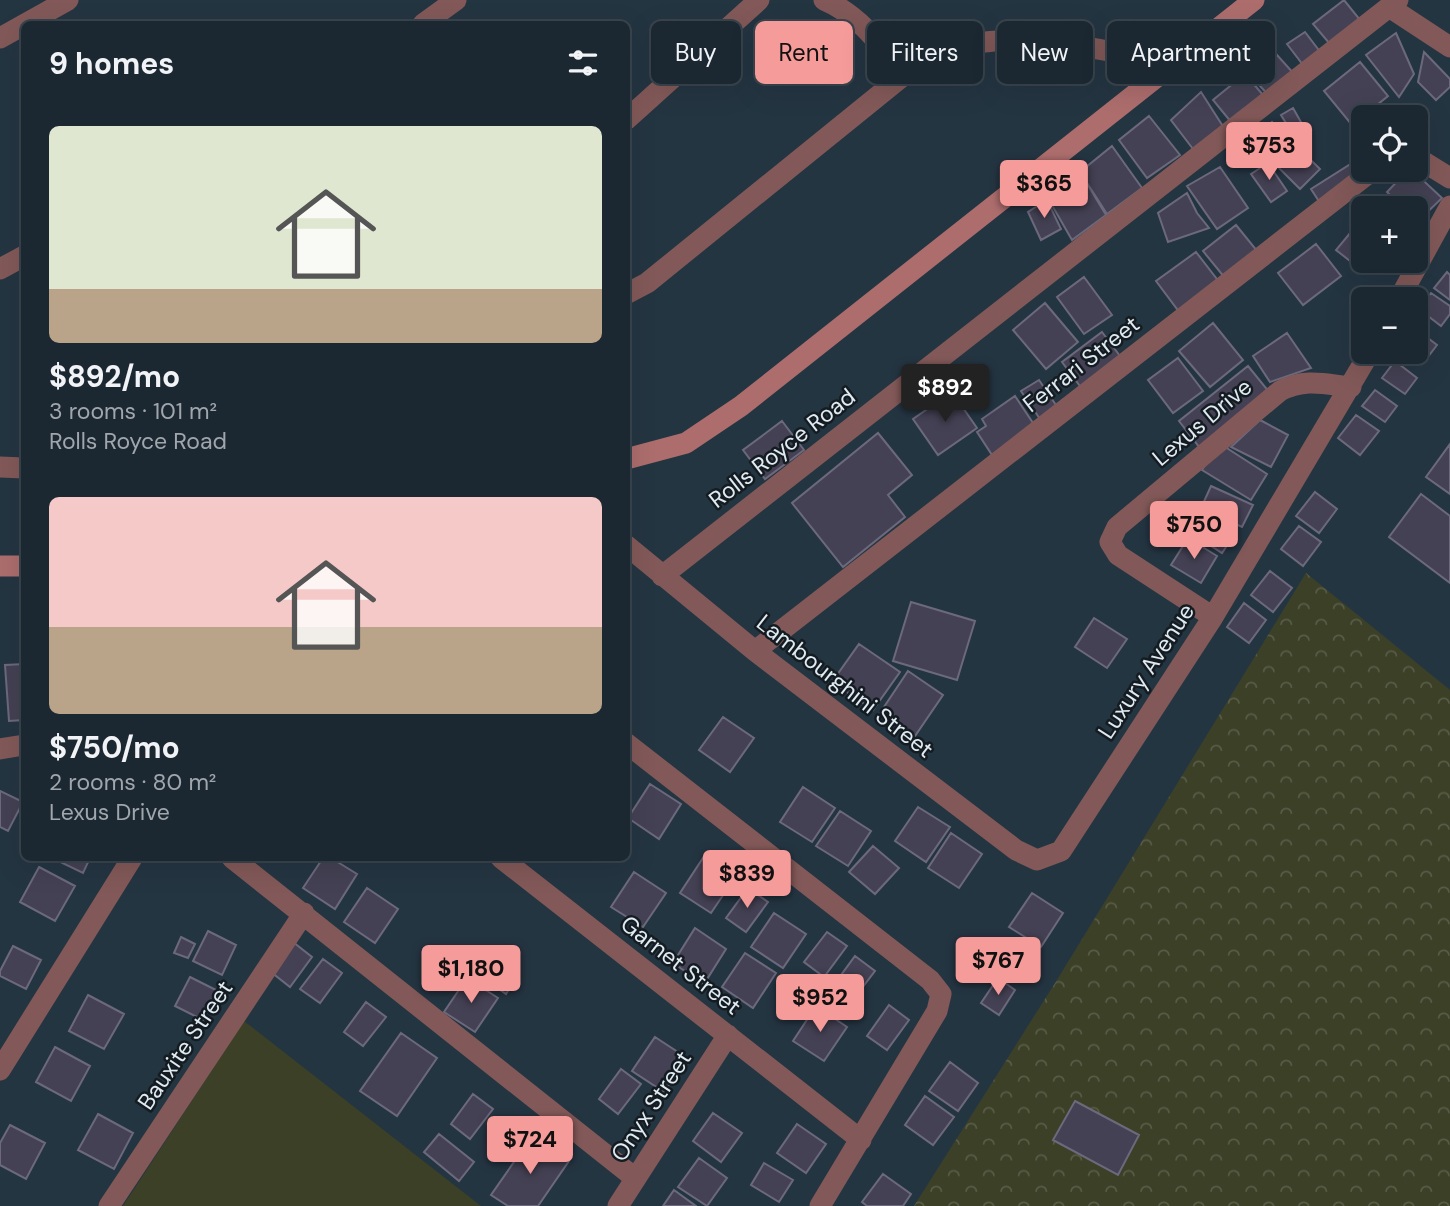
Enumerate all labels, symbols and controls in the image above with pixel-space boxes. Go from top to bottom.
chip: Buy [651,21,741,84]
chip: Rent [755,21,853,84]
chip: Filters [867,21,983,84]
chip: New [997,21,1093,84]
chip: Apartment [1107,21,1275,84]
text: 9 homes [49,44,174,83]
icon: filters [564,44,602,82]
map controls [1351,105,1428,364]
button: locate [1351,105,1428,182]
pin: $753 [1228,122,1310,182]
text: $753 [1242,130,1296,160]
pin: $365 [1003,160,1085,220]
text: $365 [1016,168,1072,198]
icon: home [263,171,389,297]
button: + [1351,196,1428,273]
button: − [1351,287,1428,364]
street label: Ferrari Street [1017,309,1145,419]
text: $892/mo [49,357,180,396]
pin: $892 [904,364,986,424]
text: $892 [917,372,973,402]
street label: Lexus Drive [1146,372,1258,472]
street label: Rolls Royce Road [703,381,861,515]
text: 3 rooms · 101 m² [49,396,217,426]
text: Rolls Royce Road [49,426,227,456]
pin: $750 [1153,502,1235,561]
text: $750 [1166,509,1222,539]
icon: home [263,542,389,668]
street label: Luxury Avenue [1091,598,1201,744]
street label: Lambourghini Street [751,608,939,764]
text: $750/mo [49,728,180,767]
text: 2 rooms · 80 m² [49,767,216,797]
text: Lexus Drive [49,797,170,827]
pin: $839 [706,850,788,910]
text: $839 [719,858,775,888]
street label: Garnet Street [615,909,747,1021]
pin: $767 [957,937,1039,997]
text: $767 [972,945,1024,975]
pin: $1,180 [414,946,528,1005]
text: $1,180 [437,953,505,983]
pin: $952 [779,974,861,1034]
street label: Bauxite Street [131,975,239,1115]
text: $952 [792,982,848,1012]
street label: Onyx Street [604,1045,698,1167]
pin: $724 [489,1116,571,1176]
text: $724 [503,1124,557,1154]

